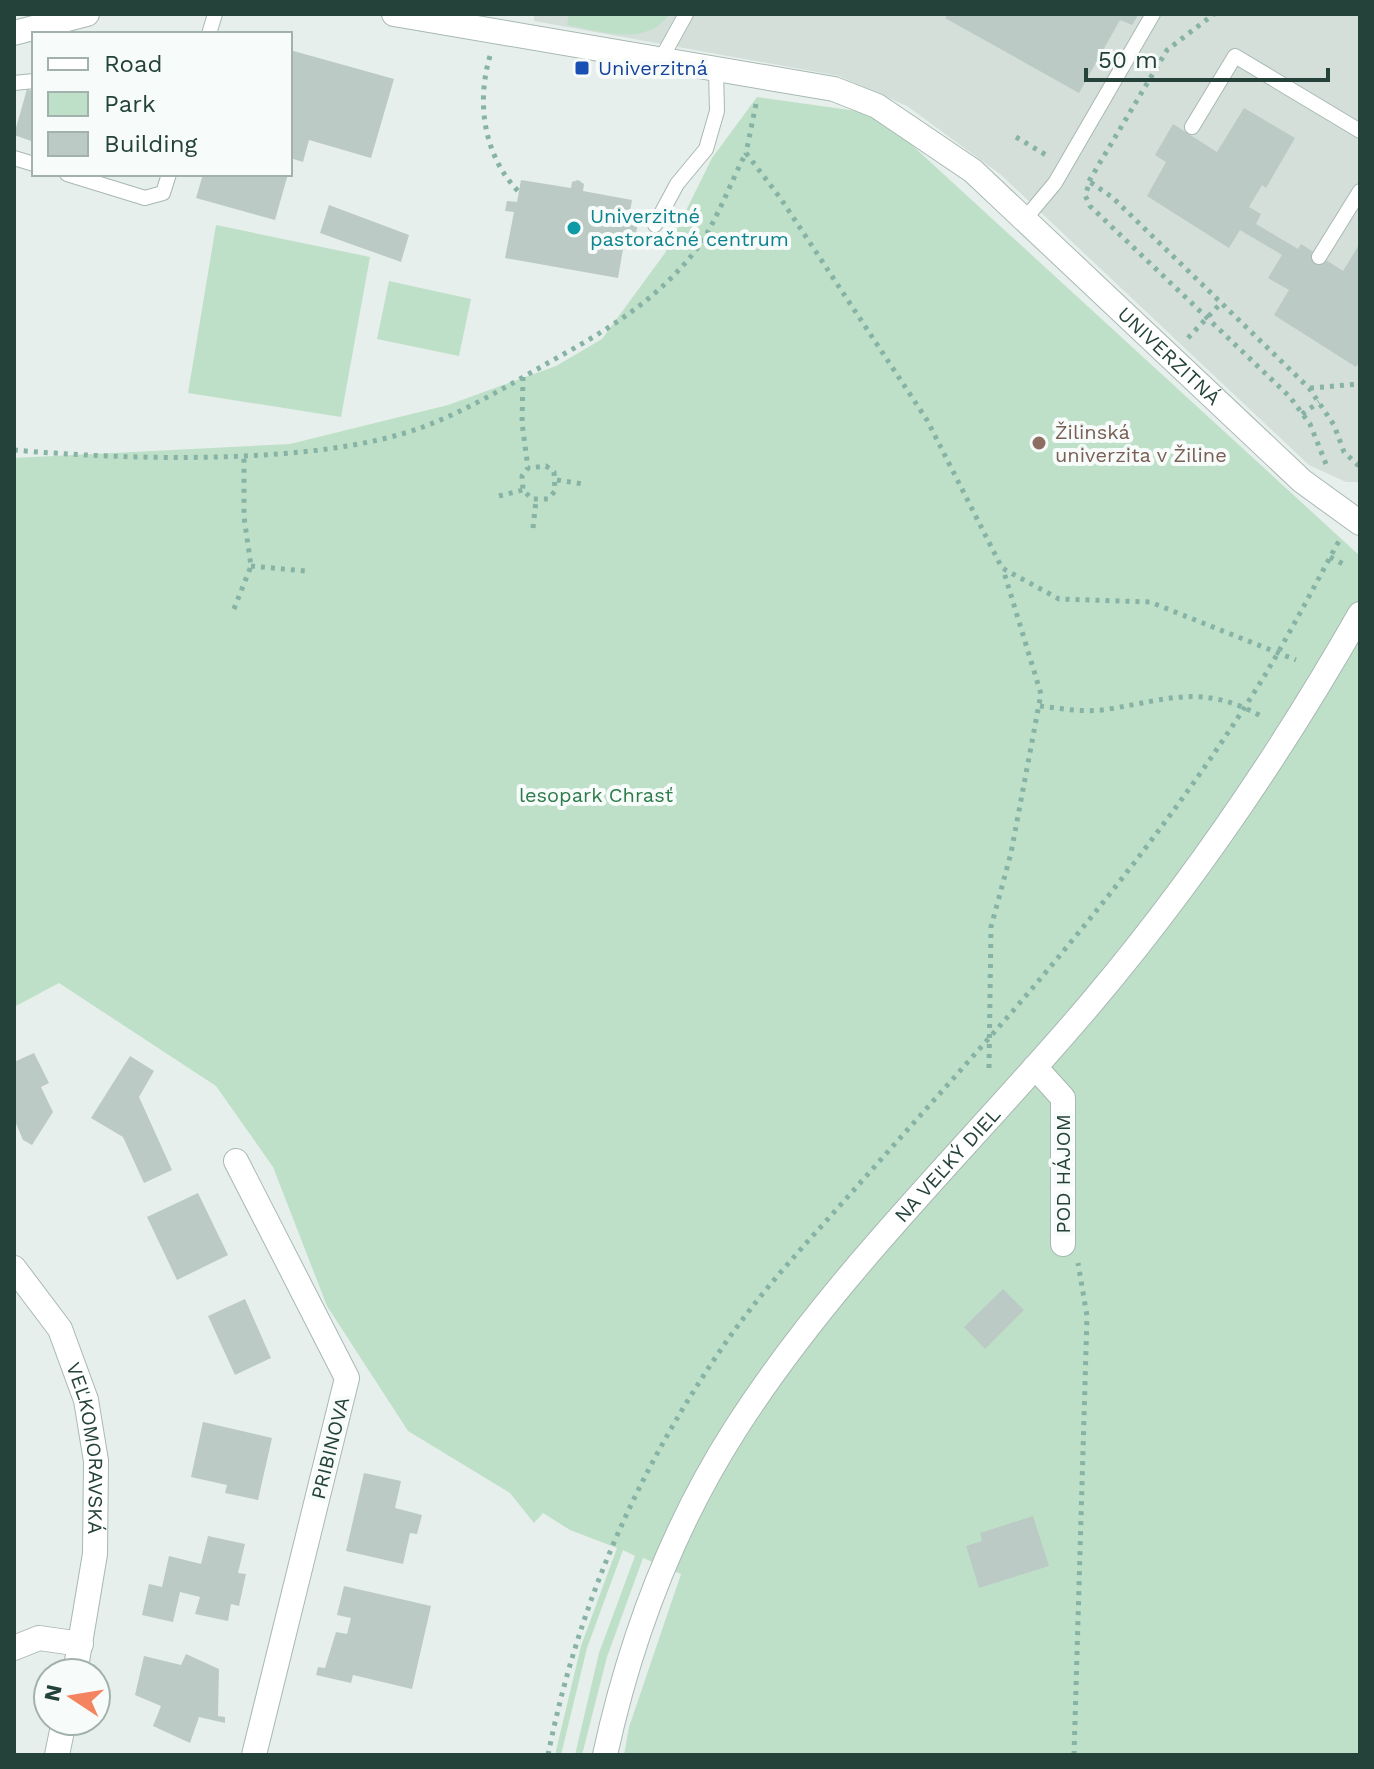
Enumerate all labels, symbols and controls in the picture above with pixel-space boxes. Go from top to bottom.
legend [32,32,292,176]
scale bar [1086,32,1328,82]
text: 50 m [1098,46,1158,74]
text: Road [104,50,163,78]
place label: Univerzitná [598,56,708,80]
marker: Univerzitná [573,59,591,77]
text: Park [104,90,156,118]
text: Building [104,130,197,158]
place label: Univerzitné pastoračné centrum [590,204,789,251]
marker: Univerzitné pastoračné centrum [565,219,583,237]
street label: UNIVERZITNÁ [1113,302,1226,410]
place label: Žilinská univerzita v Žiline [1055,420,1227,467]
marker: Žilinská univerzita v Žiline [1030,434,1048,452]
park label: lesopark Chrasť [519,783,674,807]
street label: NA VEĽKÝ DIEL [889,1102,1005,1227]
street label: POD HÁJOM [1051,1114,1075,1234]
street label: VEĽKOMORAVSKÁ [61,1359,108,1535]
street label: PRIBINOVA [306,1394,354,1502]
north arrow [32,1657,112,1737]
text: N [39,1682,67,1704]

